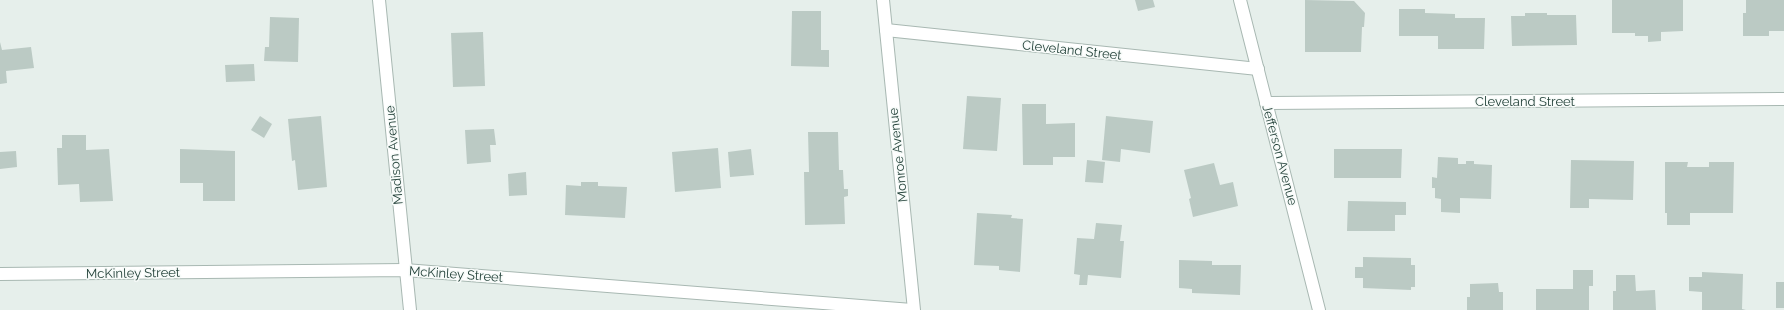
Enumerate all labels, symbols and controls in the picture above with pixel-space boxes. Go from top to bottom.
street label: Cleveland Street [1022,37,1123,63]
street label: Cleveland Street [1475,94,1576,109]
street label: Jefferson Avenue [1259,103,1301,207]
street label: Madison Avenue [382,104,406,205]
street label: Monroe Avenue [886,107,910,203]
street label: McKinley Street [408,263,504,285]
street label: McKinley Street [86,265,181,281]

